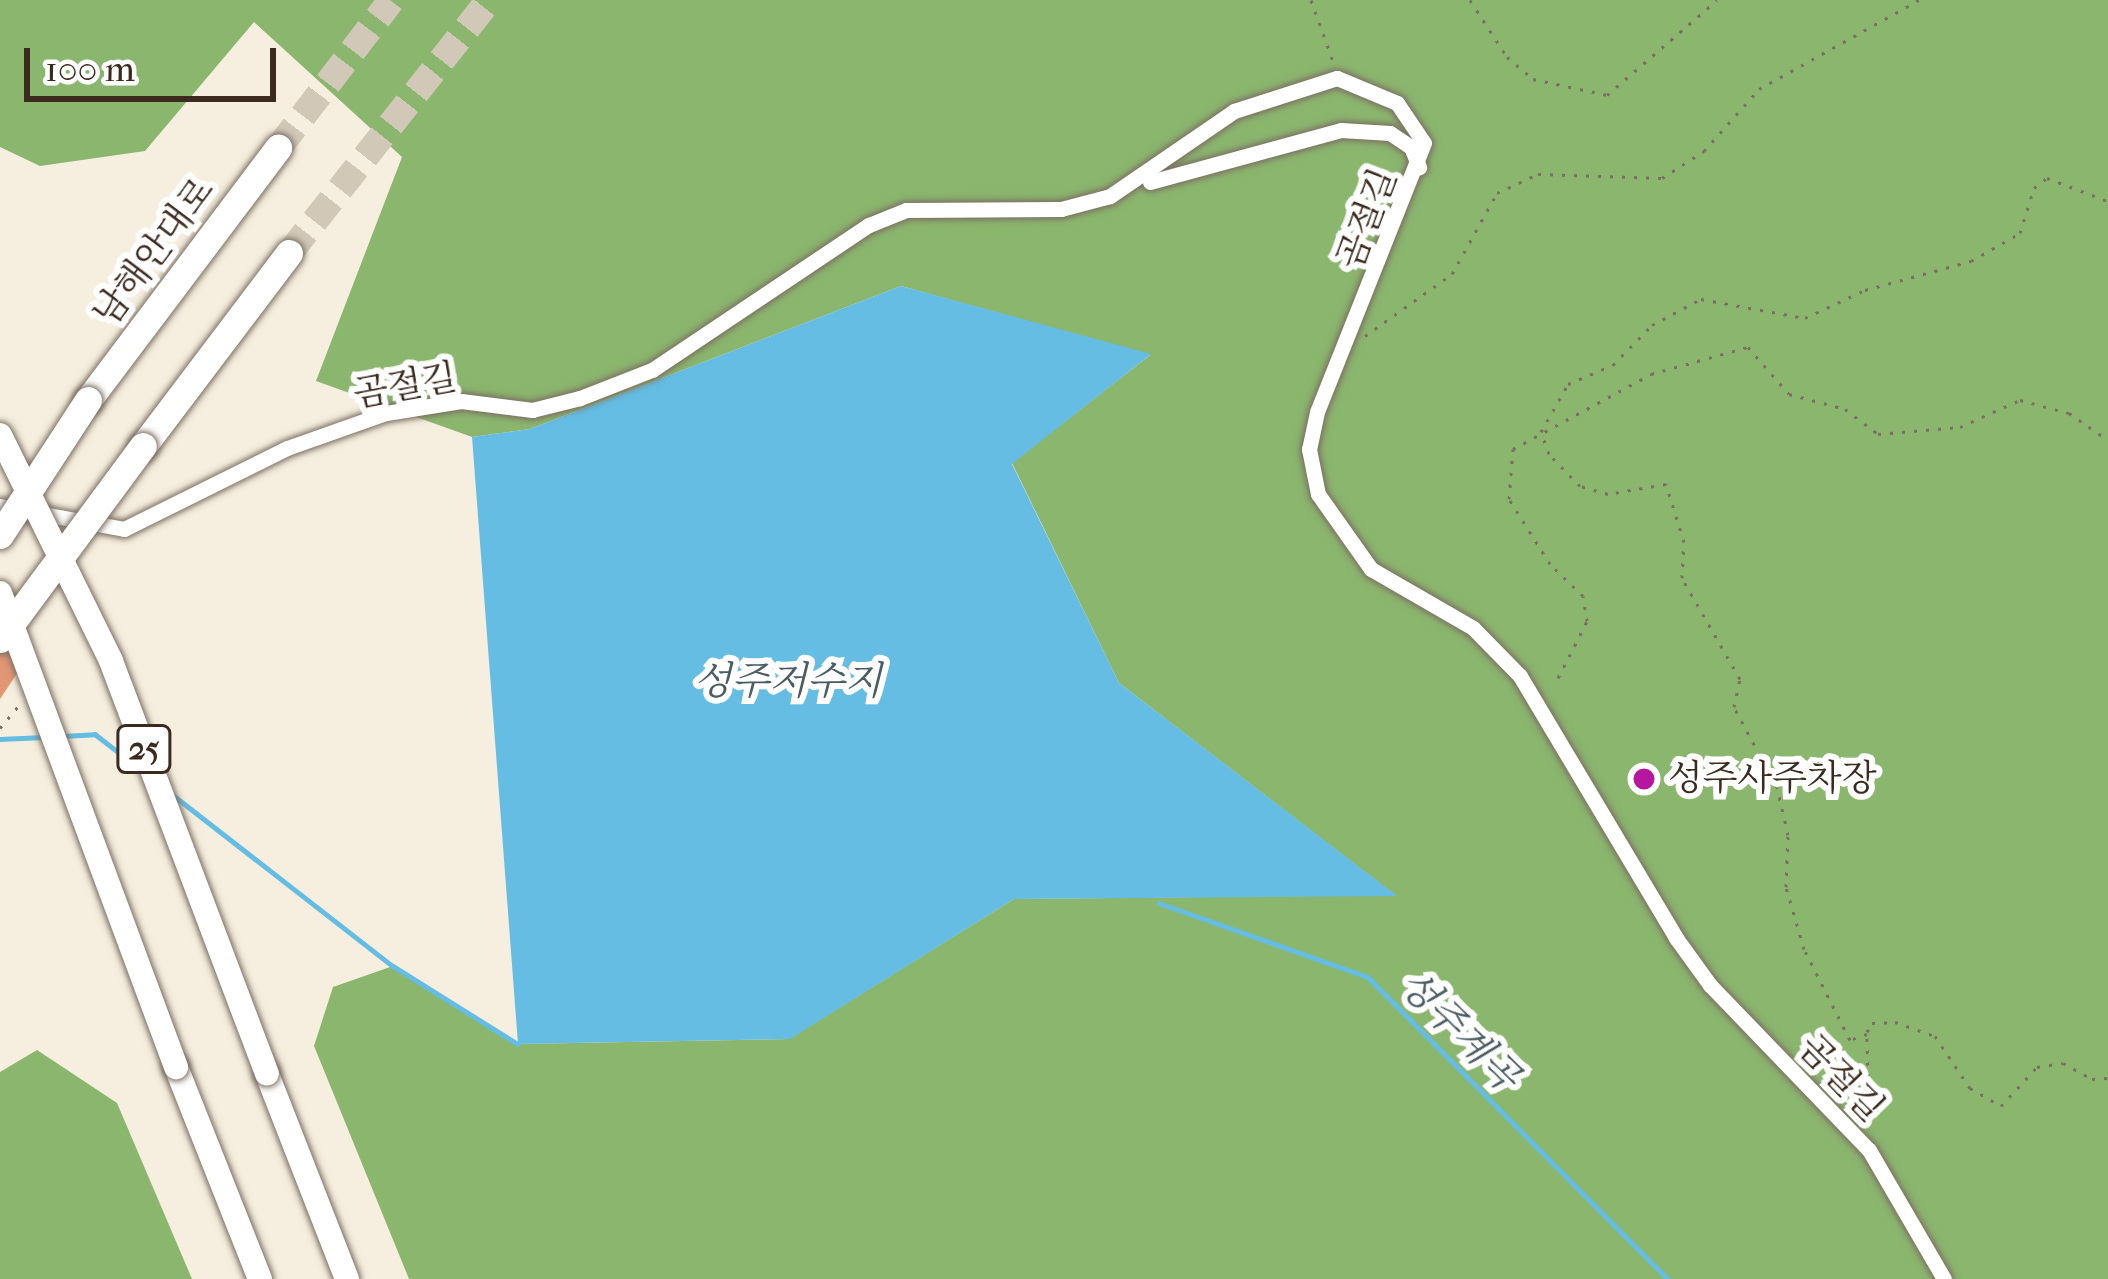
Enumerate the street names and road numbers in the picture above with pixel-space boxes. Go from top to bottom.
street label: 곰절길 [1328,163,1406,275]
street label: 남해안대로 [84,170,224,334]
street label: 곰절길 [350,356,460,416]
road number: 25 [114,722,174,776]
street label: 곰절길 [1789,1025,1893,1131]

